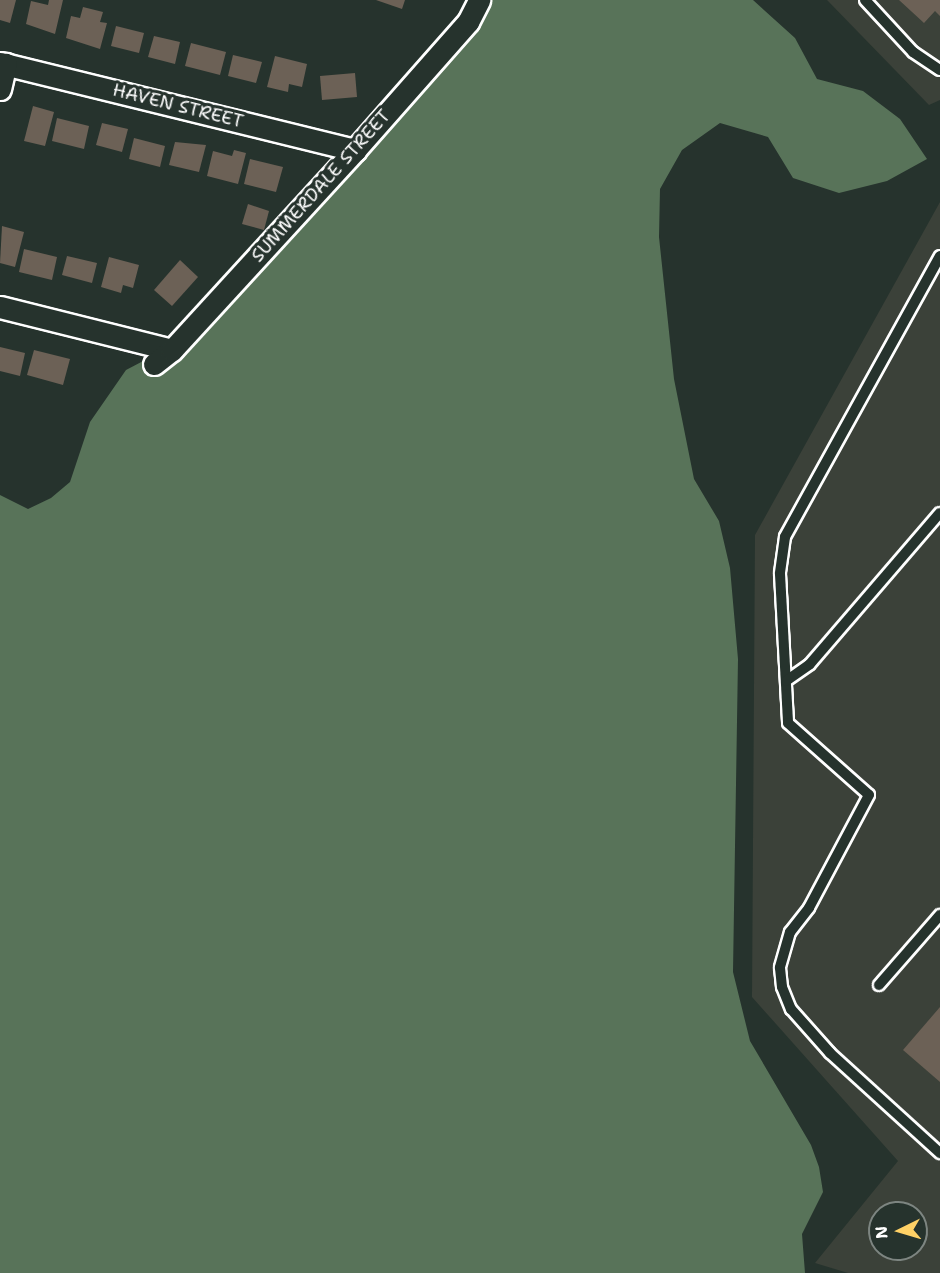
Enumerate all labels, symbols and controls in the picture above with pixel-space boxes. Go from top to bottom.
street label: HAVEN STREET [110,79,246,133]
street label: SUMMERDALE STREET [247,105,395,267]
north arrow [868,1201,928,1261]
text: N [871,1225,893,1240]

